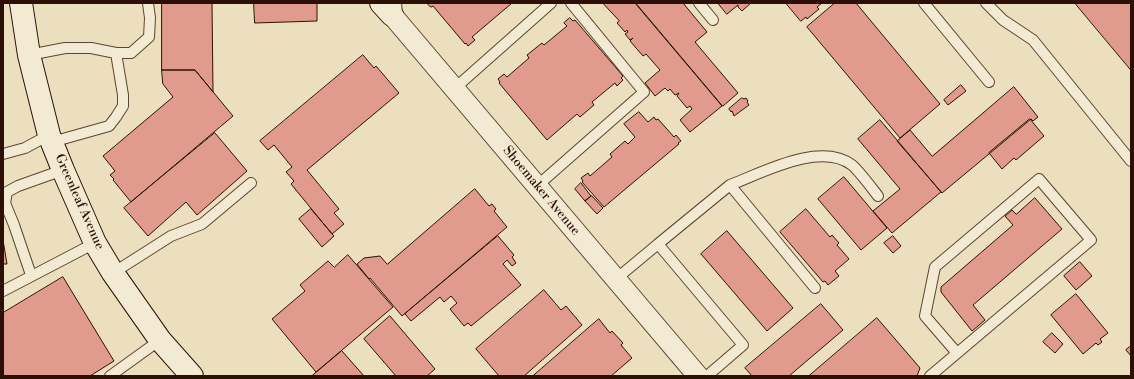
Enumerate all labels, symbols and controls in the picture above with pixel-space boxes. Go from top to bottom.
street label: Shoemaker Avenue [499,143,583,239]
street label: Greenleaf Avenue [51,152,107,252]

